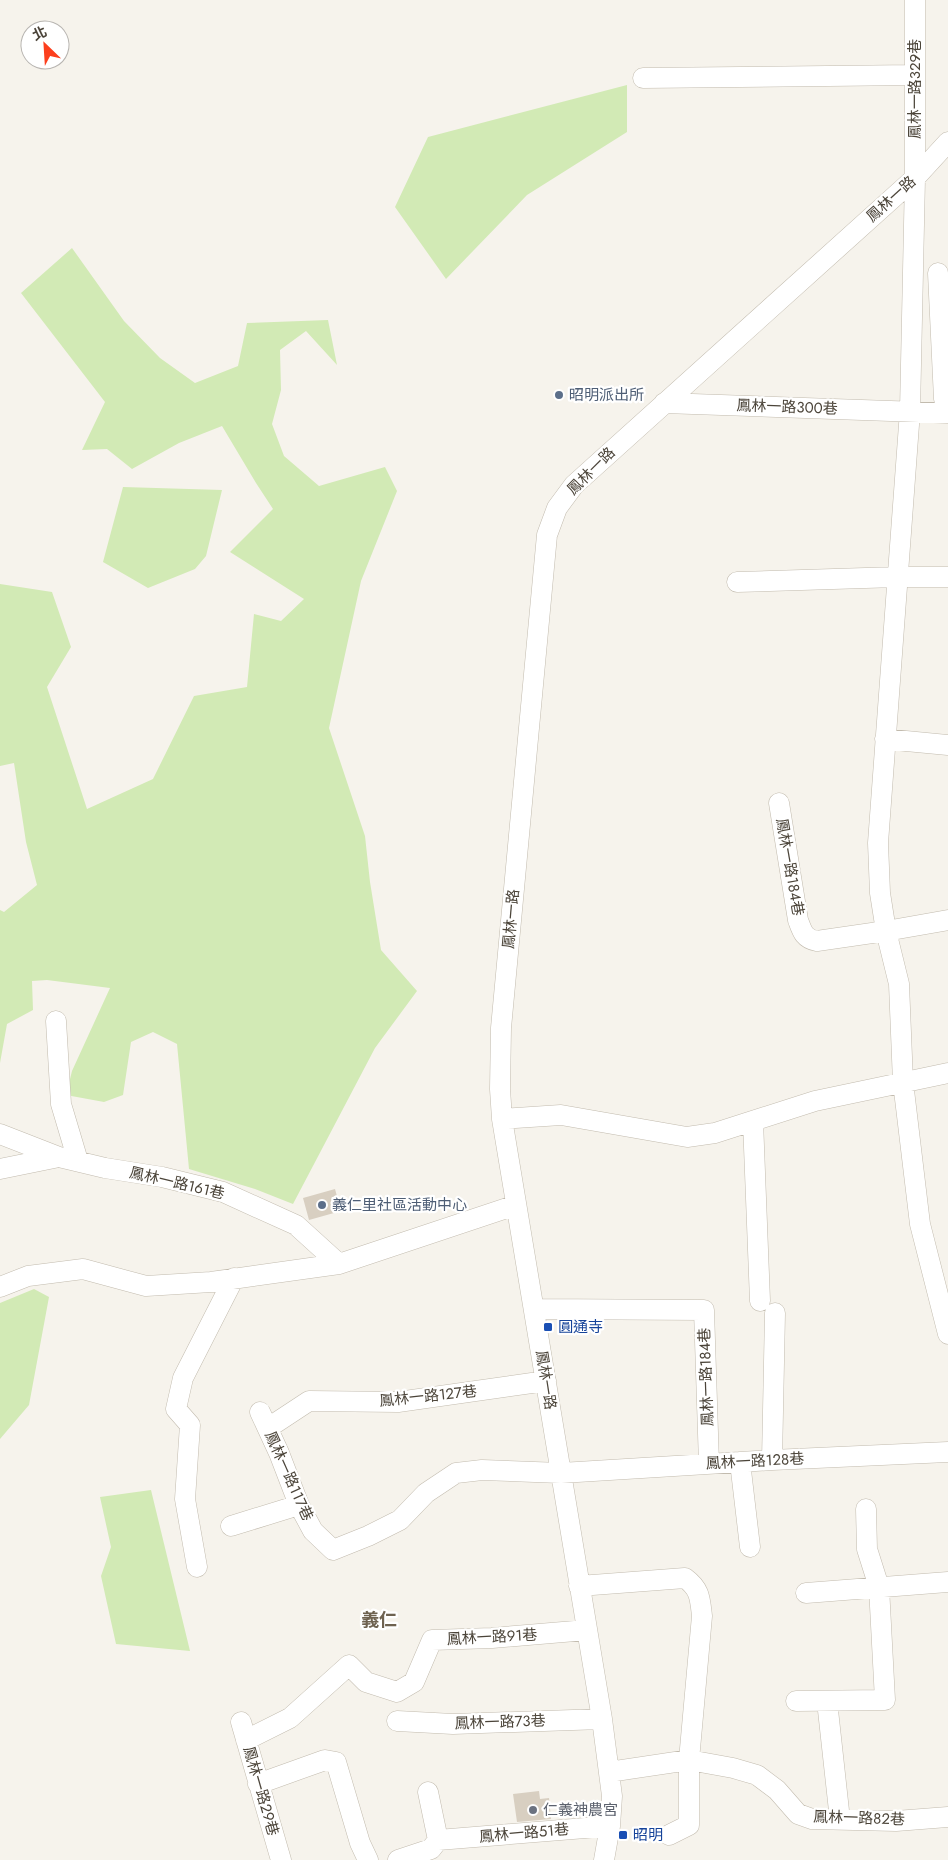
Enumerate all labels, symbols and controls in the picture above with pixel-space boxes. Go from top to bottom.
north arrow [20,20,70,70]
text: 北 [29,21,50,45]
street label: 鳳林一路329巷 [904,39,926,139]
street label: 鳳林一路 [861,171,921,227]
place label: 昭明派出所 [569,384,644,406]
marker: 昭明派出所 [553,389,565,401]
street label: 鳳林一路300巷 [736,394,838,420]
street label: 鳳林一路 [562,442,620,500]
street label: 鳳林一路184巷 [771,816,809,918]
street label: 鳳林一路 [497,888,525,950]
street label: 鳳林一路161巷 [127,1161,227,1205]
place label: 義仁里社區活動中心 [332,1194,467,1216]
marker: 義仁里社區活動中心 [316,1199,328,1211]
place label: 圓通寺 [558,1316,603,1338]
marker: 圓通寺 [542,1321,554,1333]
street label: 鳳林一路184巷 [693,1327,719,1427]
street label: 鳳林一路 [530,1349,562,1411]
street label: 鳳林一路127巷 [378,1380,478,1412]
street label: 鳳林一路117巷 [259,1427,319,1525]
street label: 鳳林一路128巷 [705,1447,805,1475]
district label: 義仁 [361,1607,397,1633]
street label: 鳳林一路91巷 [446,1624,538,1650]
street label: 鳳林一路73巷 [454,1709,546,1735]
street label: 鳳林一路29巷 [238,1744,284,1838]
place label: 仁義神農宮 [543,1799,618,1821]
marker: 仁義神農宮 [527,1804,539,1816]
street label: 鳳林一路82巷 [813,1805,905,1831]
street label: 鳳林一路51巷 [478,1818,570,1848]
place label: 昭明 [633,1824,663,1846]
marker: 昭明 [617,1829,629,1841]

